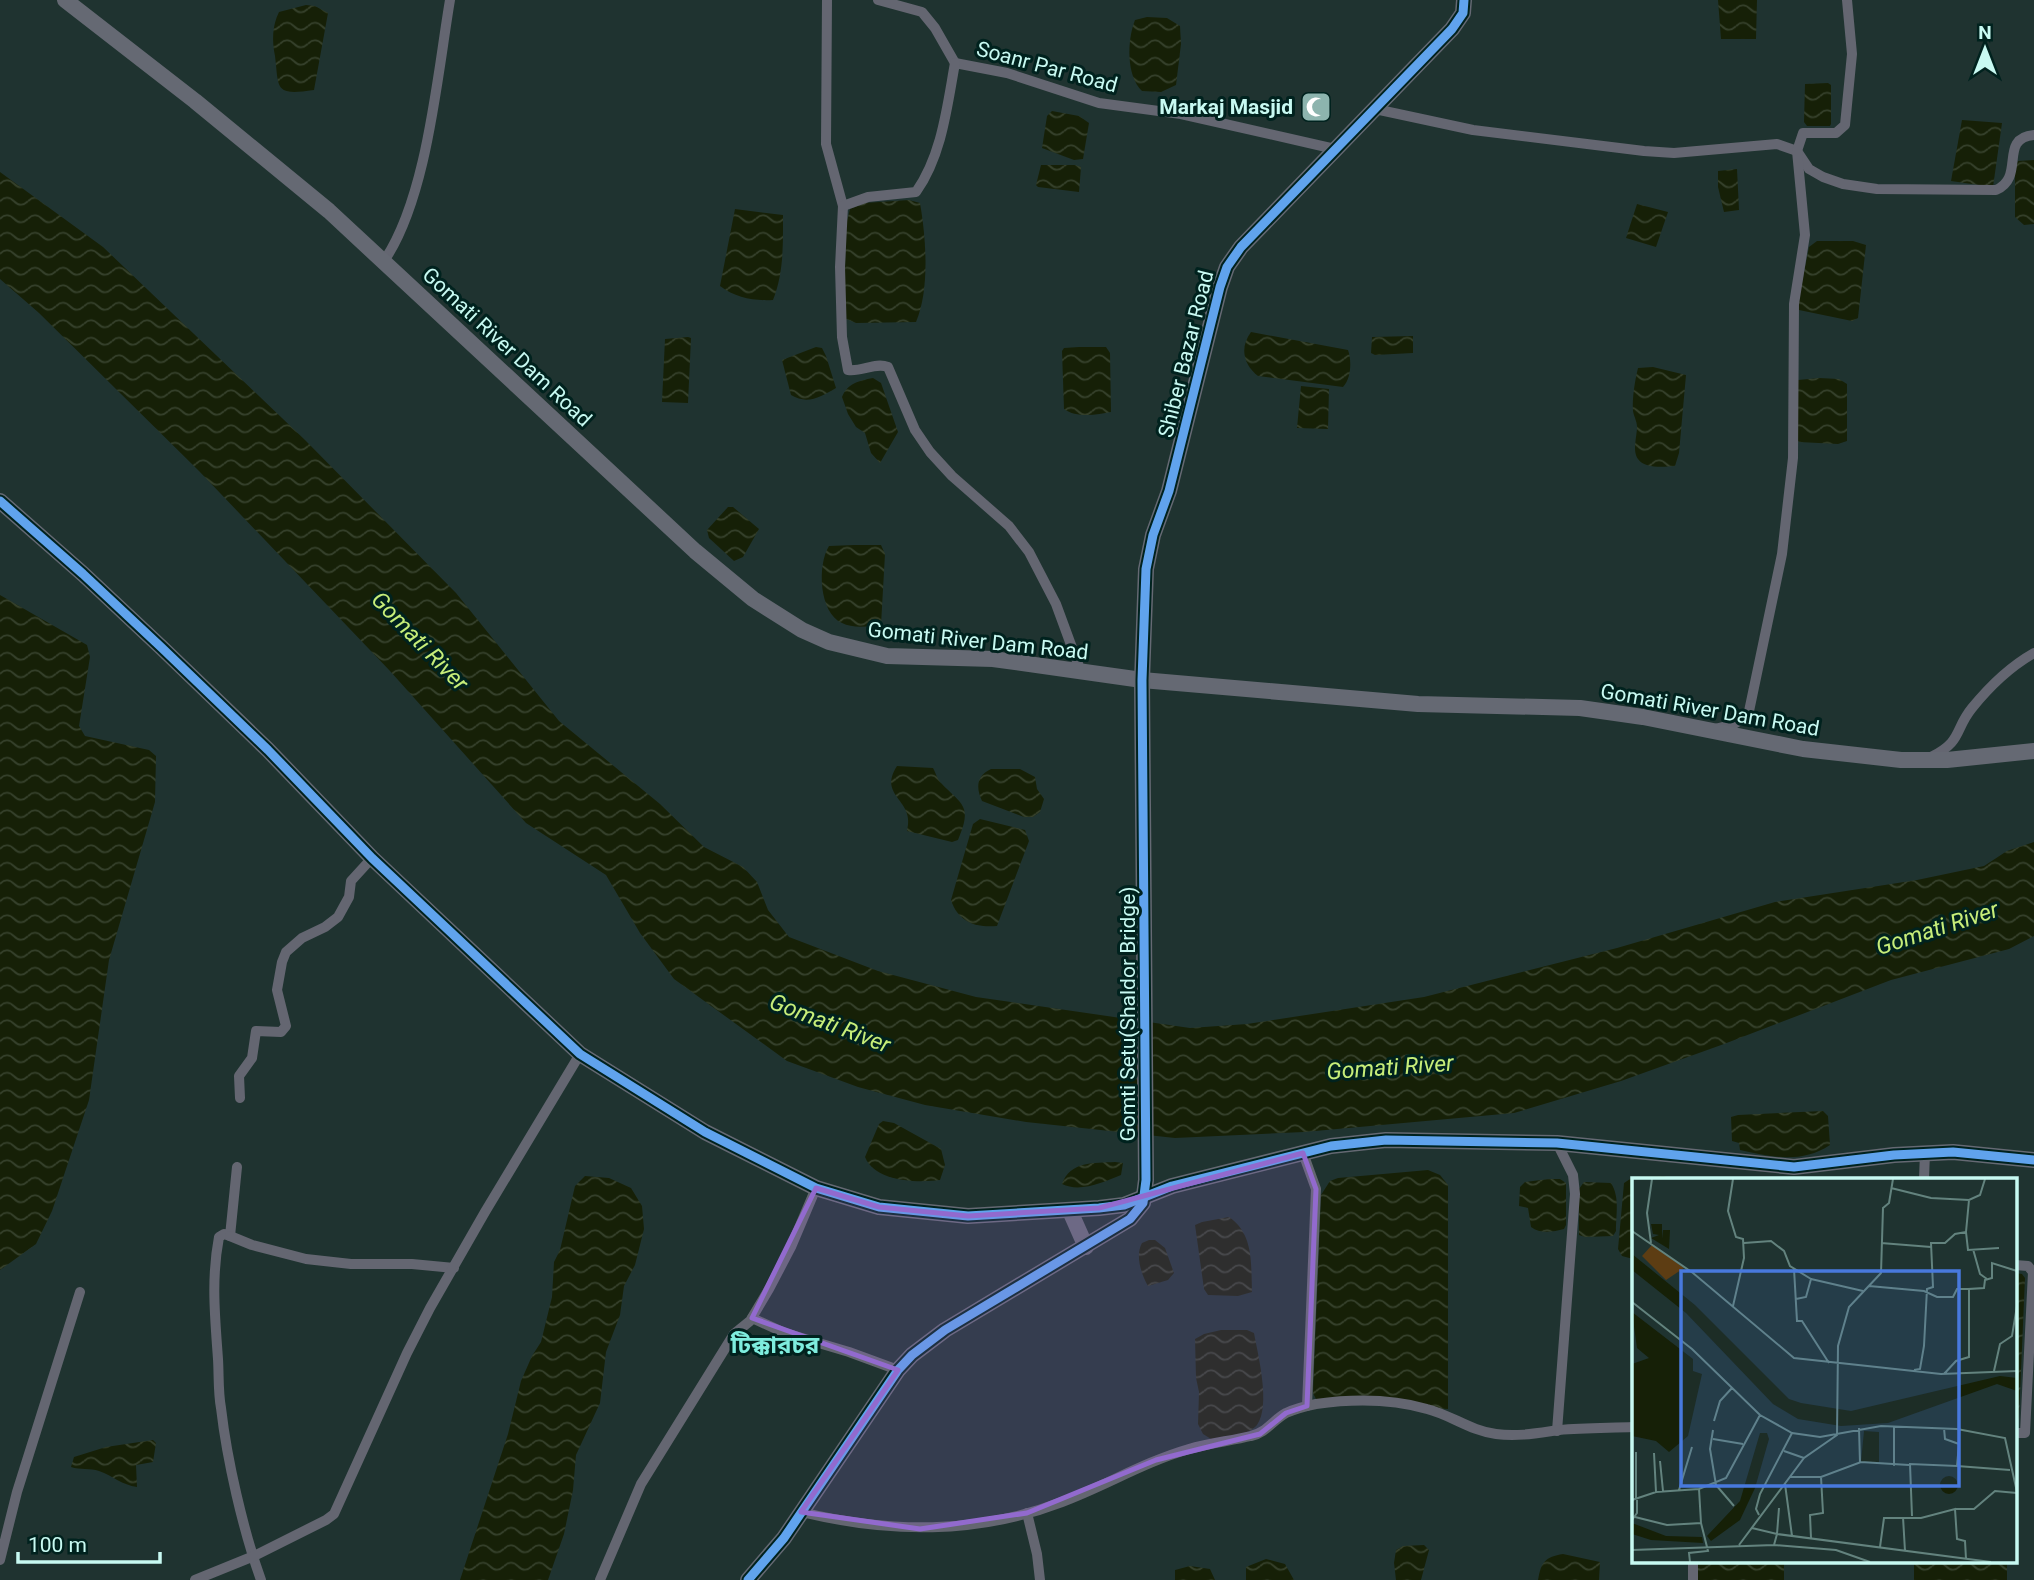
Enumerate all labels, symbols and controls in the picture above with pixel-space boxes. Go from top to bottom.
north arrow [1950,14,2020,84]
text: N [1978,21,1992,44]
street label: Soanr Par Road [974,37,1120,97]
mosque icon: Markaj Masjid [1299,90,1333,124]
place label: Markaj Masjid [1159,95,1293,119]
street label: Gomati River Dam Road [418,263,596,431]
street label: Shiber Bazar Road [1154,268,1218,440]
water label: Gomati River [366,586,475,698]
street label: Gomati River Dam Road [866,617,1090,665]
street label: Gomati River Dam Road [1599,679,1821,741]
street label: Gomti Setu(Shaldor Bridge) [1116,886,1140,1142]
water label: Gomati River [1872,896,2003,961]
water label: Gomati River [766,988,895,1059]
water label: Gomati River [1326,1049,1456,1085]
inset map [1632,1178,2016,1562]
district label: টিক্কারচর [730,1331,820,1359]
scale bar [18,1520,159,1564]
text: 100 m [28,1533,87,1557]

